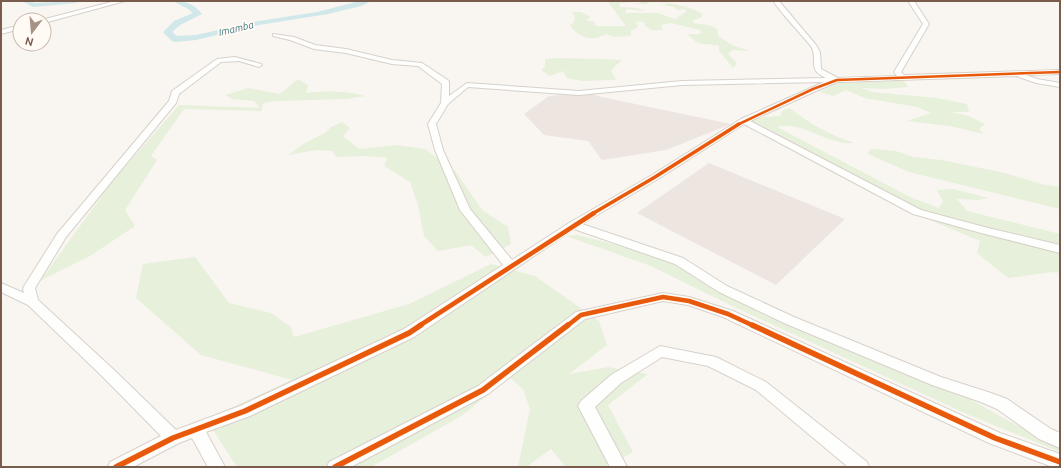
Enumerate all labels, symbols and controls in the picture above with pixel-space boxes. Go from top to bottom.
north arrow [12,12,52,52]
water label: Imamba [218,19,255,38]
text: N [24,35,35,49]

